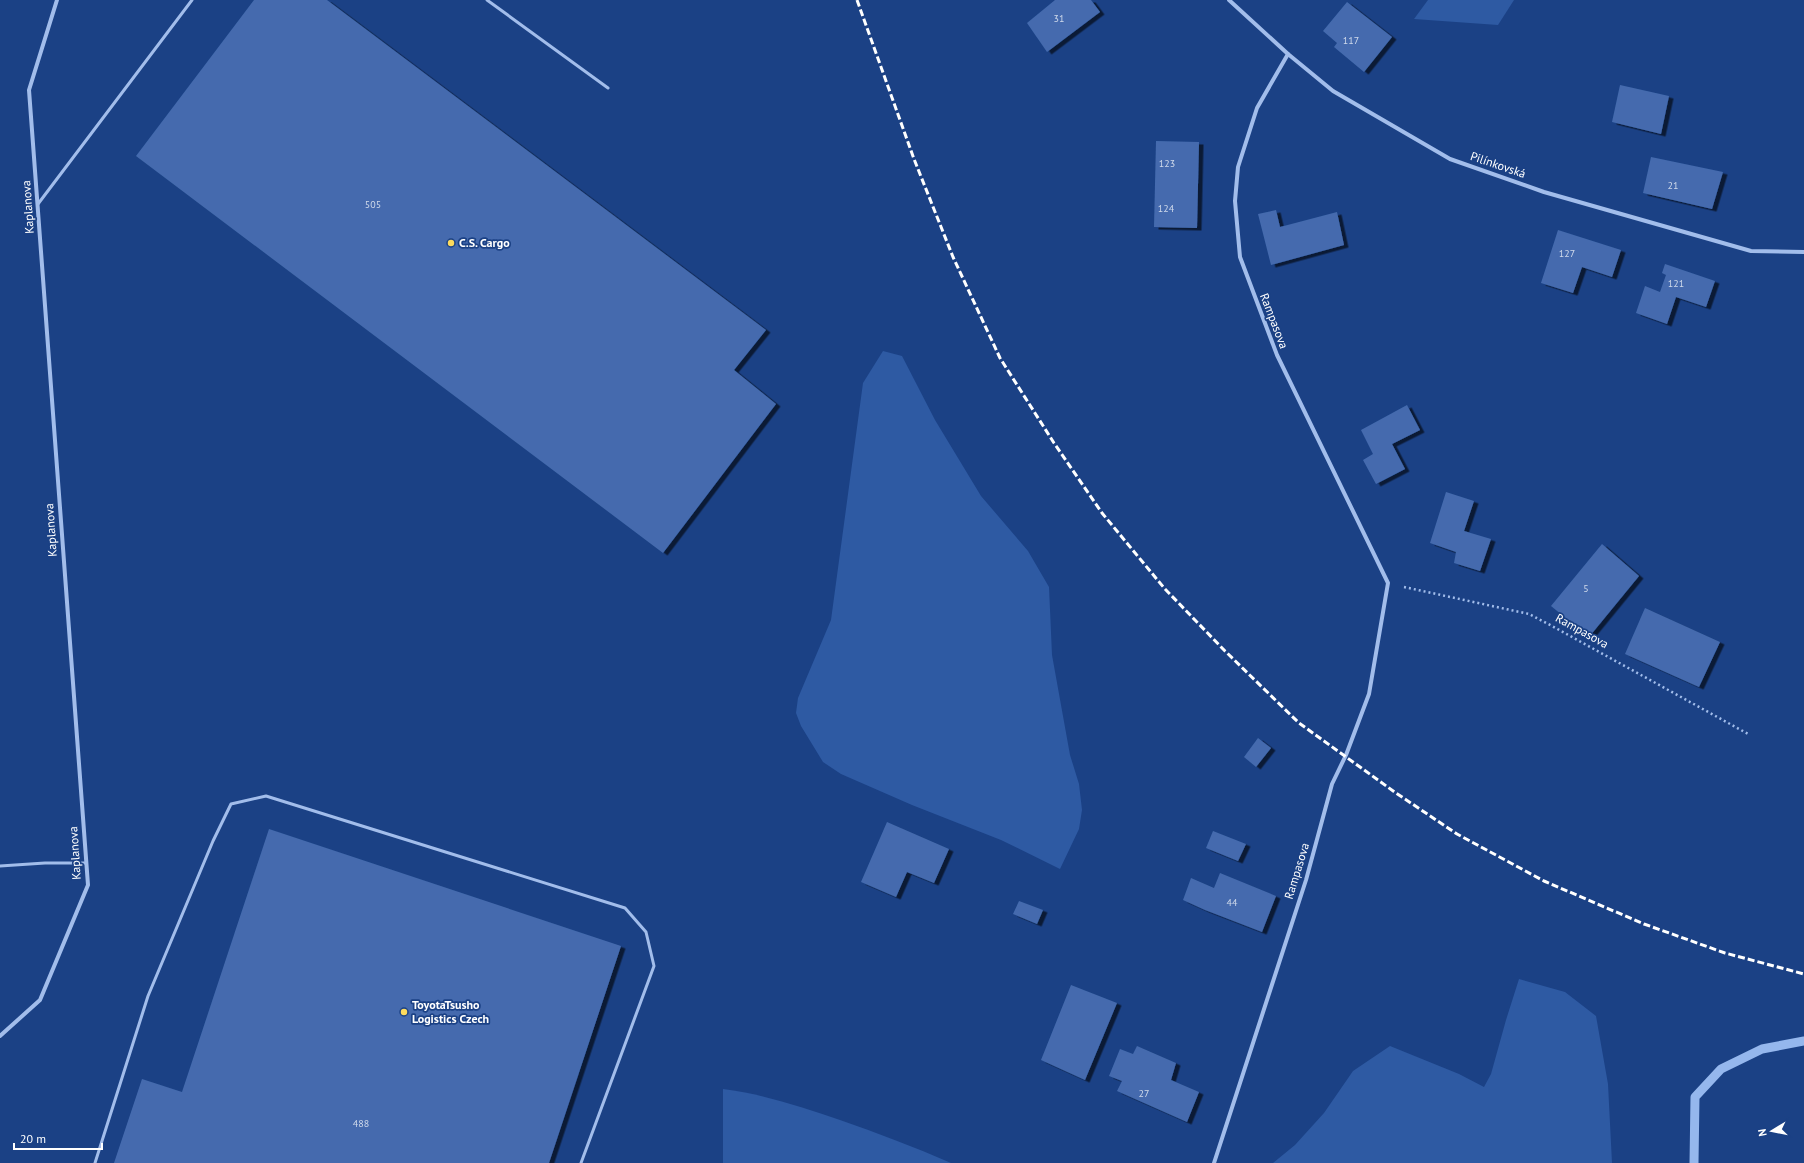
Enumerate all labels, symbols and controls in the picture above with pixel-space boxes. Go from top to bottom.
house number: 31 [1054,12,1064,25]
house number: 117 [1343,34,1359,47]
street label: Pilínkovská [1468,148,1528,181]
house number: 123 [1159,157,1175,170]
house number: 21 [1668,179,1678,192]
street label: Kaplanova [18,180,37,234]
house number: 505 [365,198,381,211]
house number: 124 [1158,202,1175,215]
place label: C.S. Cargo [459,235,510,250]
marker: C.S. Cargo [446,238,456,248]
house number: 127 [1559,247,1575,260]
house number: 121 [1668,277,1684,290]
street label: Rampasova [1257,291,1292,351]
street label: Kaplanova [41,503,60,557]
house number: 5 [1583,582,1589,595]
street label: Rampasova [1553,610,1611,651]
street label: Kaplanova [65,826,84,880]
street label: Rampasova [1281,841,1312,901]
house number: 44 [1227,896,1238,909]
place label: ToyotaTsusho Logistics Czech [412,997,489,1026]
marker: ToyotaTsusho Logistics Czech [399,1007,409,1017]
house number: 27 [1139,1087,1149,1100]
north arrow [1752,1111,1792,1151]
house number: 488 [353,1117,369,1130]
scale bar [14,1125,102,1151]
text: N [1755,1128,1770,1138]
text: 20 m [20,1131,46,1146]

